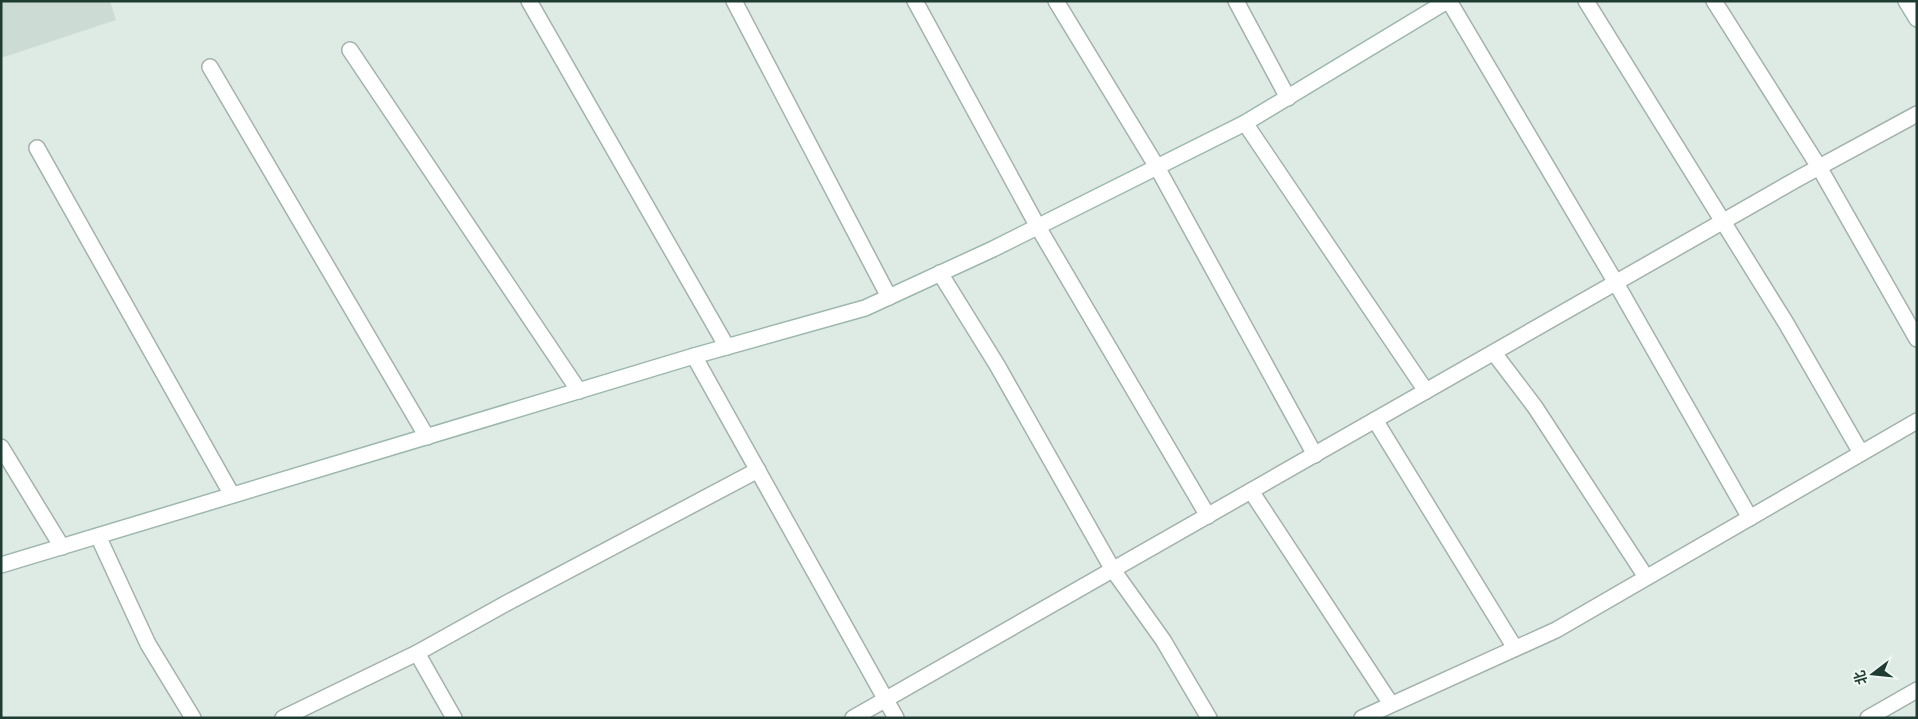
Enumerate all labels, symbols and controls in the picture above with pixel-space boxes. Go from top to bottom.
north arrow [1848,649,1898,699]
text: 北 [1851,669,1870,687]

